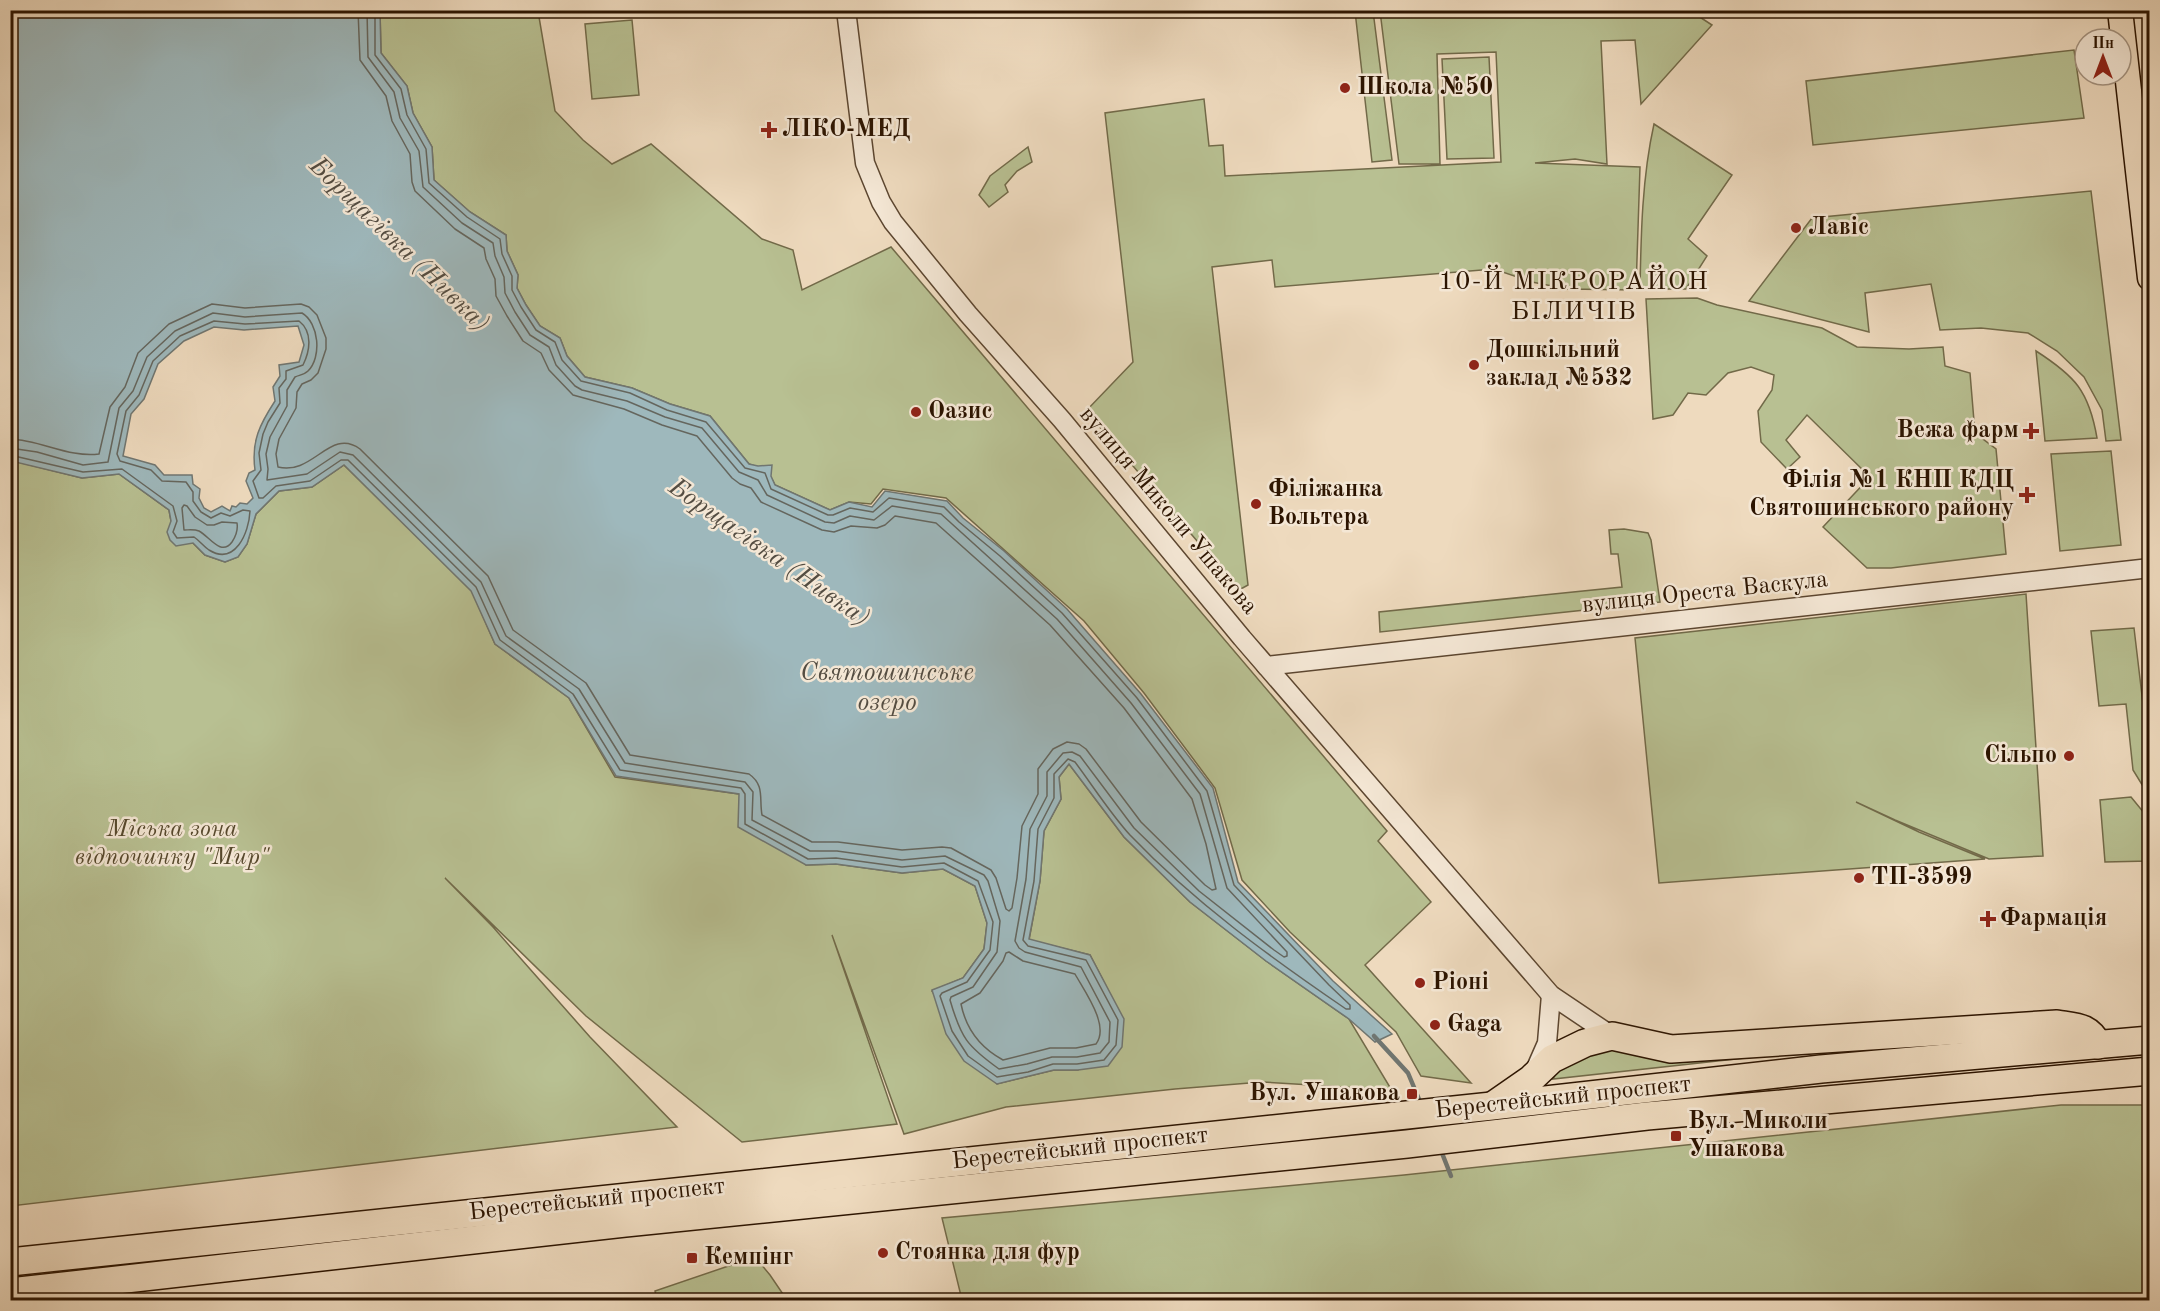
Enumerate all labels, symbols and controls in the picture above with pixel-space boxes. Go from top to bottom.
north arrow [2073,27,2133,87]
text: Пн [2092,36,2114,52]
place label: Школа №50 [1357,75,1493,100]
marker: Школа №50 [1338,81,1352,95]
place label: ЛІКО-МЕД [782,118,911,142]
marker: ЛІКО-МЕД [760,121,778,139]
water label: Борщагівка (Нивка) [304,152,494,337]
place label: Лавіс [1808,216,1869,240]
marker: Лавіс [1789,221,1803,235]
district label: 10-Й МІКРОРАЙОН БІЛИЧІВ [1439,264,1709,325]
place label: Дошкільний заклад №532 [1486,339,1633,391]
marker: Дошкільний заклад №532 [1467,358,1481,372]
place label: Оазис [928,400,993,424]
street label: вулиця Миколи Ушакова [1074,403,1262,619]
marker: Оазис [909,405,923,419]
place label: Вежа фарм [1897,419,2019,443]
marker: Вежа фарм [2024,424,2038,438]
place label: Філія №1 КНП КДЦ Святошинського району [1749,469,2014,521]
water label: Борщагівка (Нивка) [663,474,874,632]
place label: Філіжанка Вольтера [1268,478,1383,530]
marker: Філія №1 КНП КДЦ Святошинського району [2018,486,2036,504]
marker: Філіжанка Вольтера [1249,497,1263,511]
street label: вулиця Ореста Васкула [1581,568,1829,618]
water label: Святошинське озеро [800,660,974,716]
place label: Сільпо [1984,744,2057,768]
marker: Сільпо [2062,749,2076,763]
park label: Міська зона відпочинку "Мир" [75,818,271,870]
place label: ТП-3599 [1871,865,1972,890]
marker: ТП-3599 [1852,871,1866,885]
place label: Фармація [2000,907,2107,931]
marker: Фармація [1981,912,1995,926]
place label: Ріоні [1432,971,1489,995]
marker: Ріоні [1413,976,1427,990]
place label: Gaga [1447,1013,1502,1037]
marker: Gaga [1428,1018,1442,1032]
street label: Берестейський проспект [1434,1073,1692,1123]
place label: Вул. Ушакова [1249,1082,1400,1106]
marker: Вул. Ушакова [1405,1087,1419,1101]
place label: Вул. Миколи Ушакова [1688,1110,1828,1162]
street label: Берестейський проспект [951,1124,1209,1174]
marker: Вул. Миколи Ушакова [1669,1129,1683,1143]
street label: Берестейський проспект [468,1175,726,1225]
place label: Стоянка для фур [895,1241,1080,1265]
place label: Кемпінг [704,1246,793,1270]
marker: Стоянка для фур [876,1246,890,1260]
marker: Кемпінг [685,1251,699,1265]

